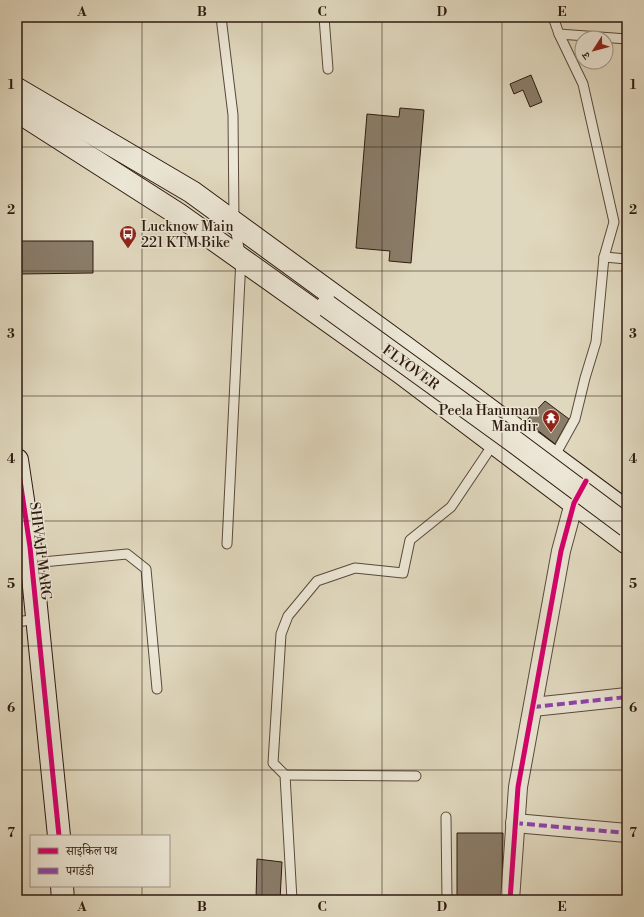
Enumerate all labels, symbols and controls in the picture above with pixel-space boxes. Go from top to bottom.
text: A [76,4,87,20]
text: B [197,4,207,20]
text: C [317,4,327,20]
text: D [437,4,447,20]
text: E [557,4,567,20]
north arrow [574,30,614,70]
text: उ [579,48,595,62]
text: 1 [8,77,15,93]
text: 1 [630,77,637,93]
text: 2 [7,202,15,218]
text: 2 [629,202,637,218]
place label: Lucknow Main 221 KTM Bike [141,218,234,252]
bus stop icon: Lucknow Main 221 KTM Bike [118,224,138,249]
text: 3 [7,326,15,342]
text: 3 [629,326,637,342]
street label: FLYOVER [379,341,442,395]
place label: Peela Hanuman Mandir [439,402,539,436]
temple icon: Peela Hanuman Mandir [541,408,561,433]
text: 4 [7,451,16,467]
text: 4 [629,451,638,467]
street label: SHIVAJI MARG [25,501,55,602]
text: 5 [7,576,15,592]
text: 5 [629,576,637,592]
text: 6 [7,700,15,716]
text: 6 [629,700,637,716]
text: 7 [7,825,15,841]
text: 7 [629,825,637,841]
legend [30,835,170,887]
text: साइकिल पथ [65,843,118,859]
text: पगडंडी [65,864,95,879]
text: A [76,899,87,915]
text: B [197,899,207,915]
text: C [317,899,327,915]
text: D [437,899,447,915]
text: E [557,899,567,915]

